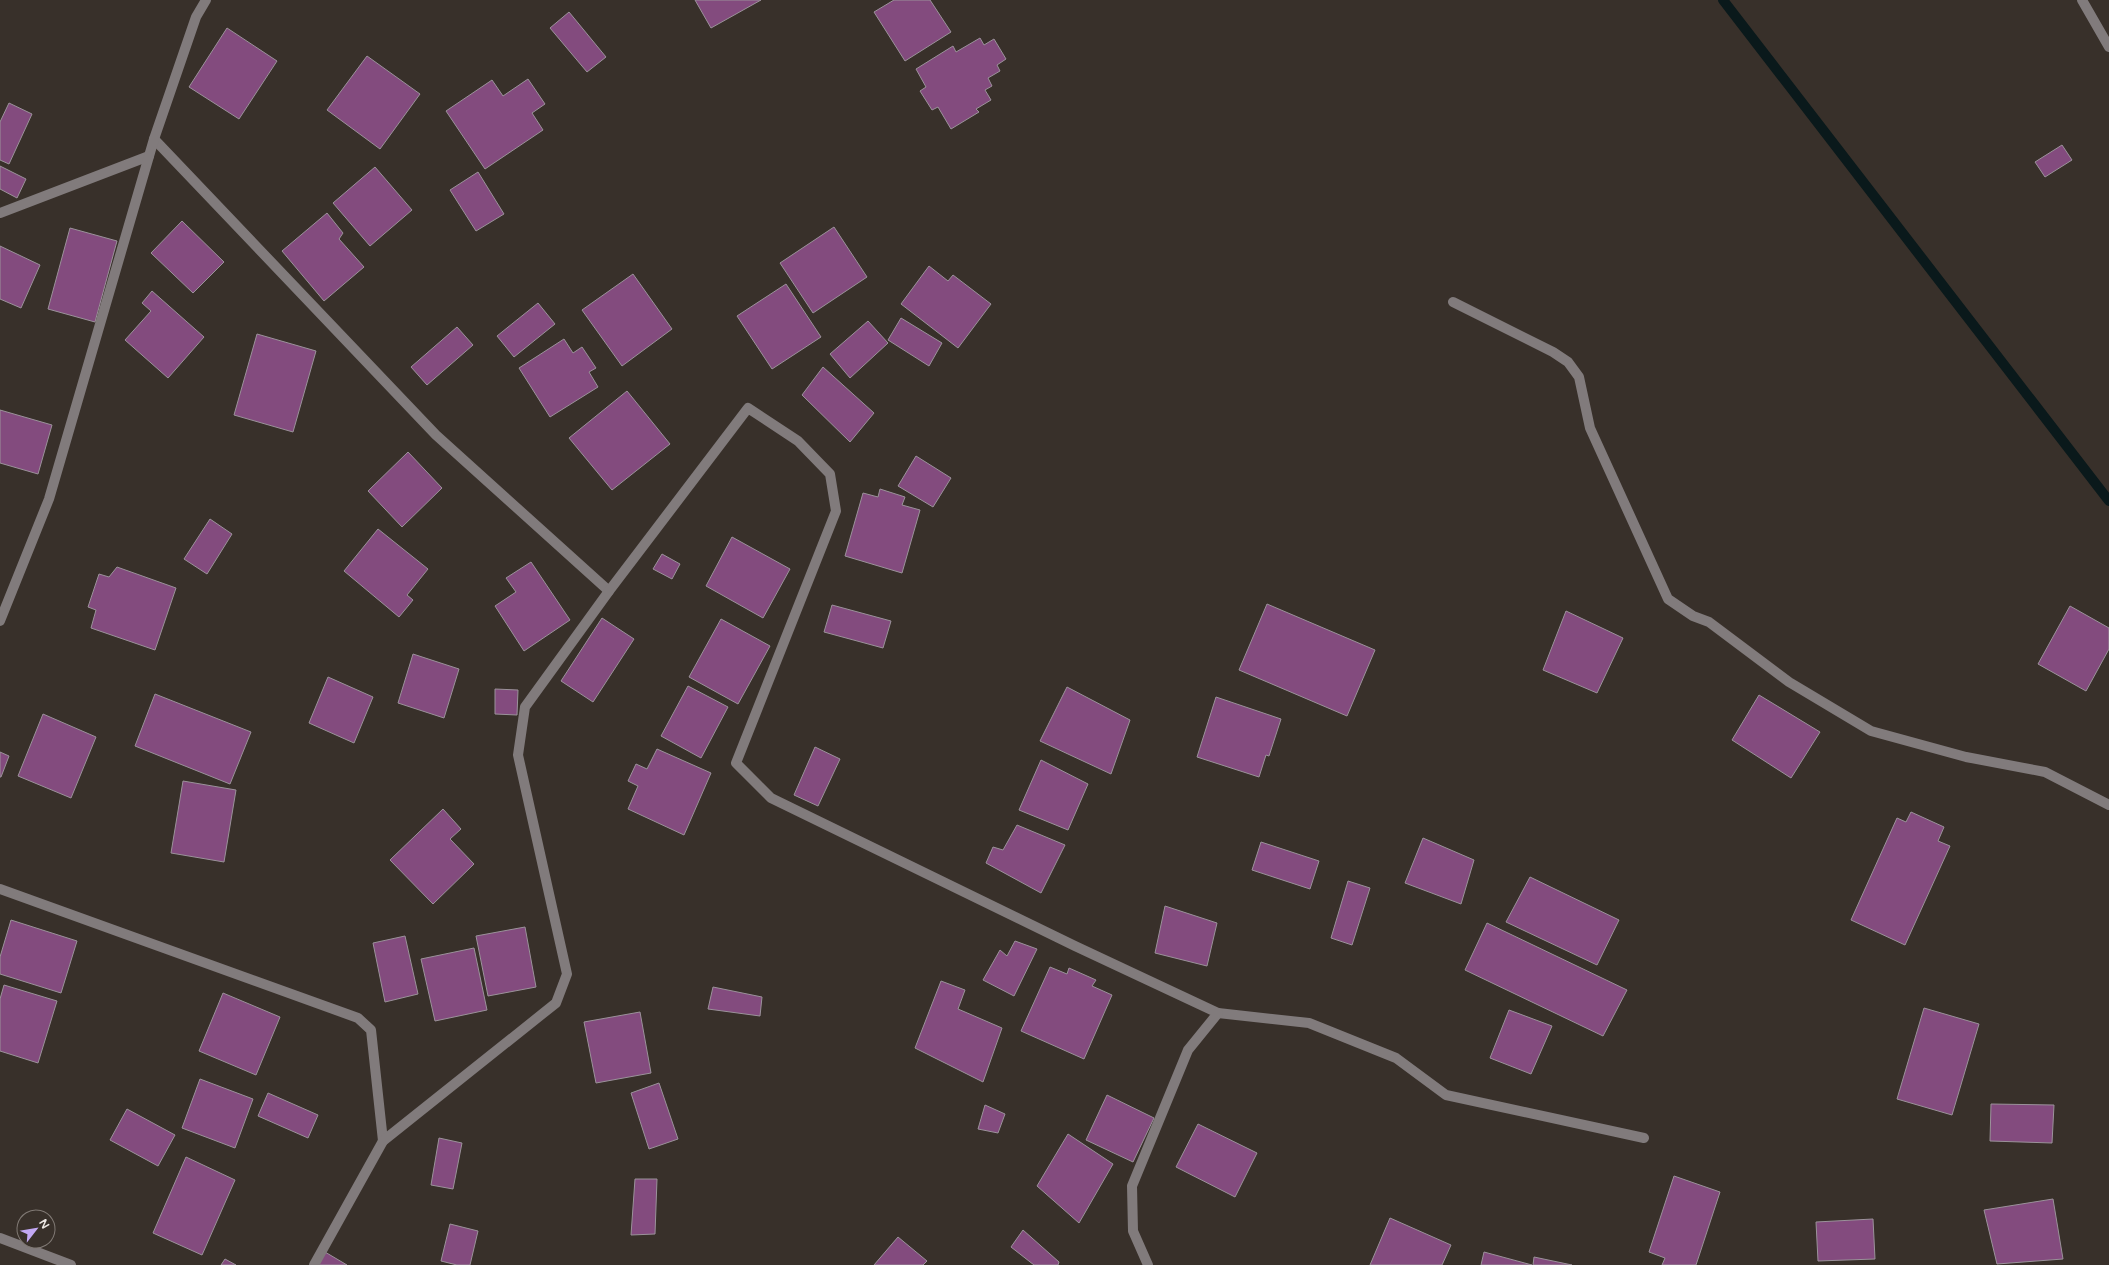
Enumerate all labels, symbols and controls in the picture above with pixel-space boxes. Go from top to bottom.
north arrow [16,1209,56,1249]
text: N [36,1217,52,1231]

